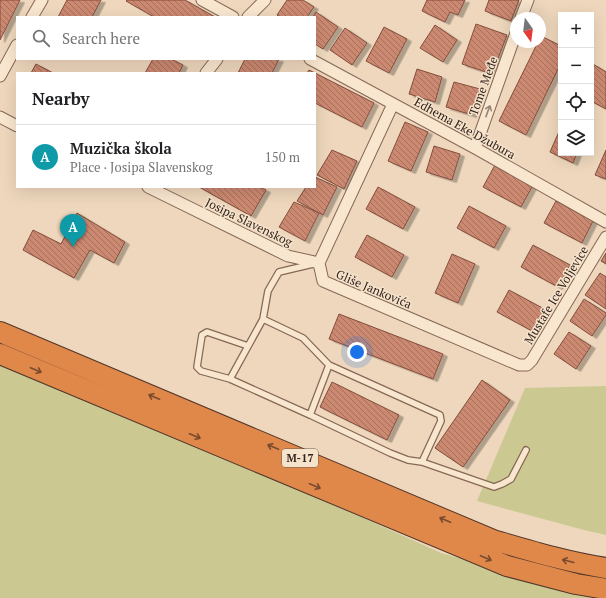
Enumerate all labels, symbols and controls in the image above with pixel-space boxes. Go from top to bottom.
north arrow [510,12,546,48]
map controls [558,12,594,156]
button: + [558,12,594,48]
search box [16,16,316,60]
icon: search [30,27,52,49]
text: Search here [62,28,140,48]
button: − [558,48,594,84]
street label: Tome Međe [465,54,501,118]
button: locate [558,84,594,120]
text: Nearby [32,87,90,110]
street label: Edhema Eke Džubura [412,94,518,162]
one-way arrow [485,105,492,118]
button: layers [558,120,594,156]
text: Muzička škola [70,138,172,158]
text: A [40,148,50,166]
text: 150 m [265,148,300,166]
text: Place · Josipa Slavenskog [70,158,213,176]
street label: Josipa Slavenskog [203,195,295,250]
pin: A [60,214,86,247]
street label: Mustafe Ice Voljevice [521,243,591,347]
street label: Gliše Jankovića [334,266,414,312]
your location [347,342,367,362]
one-way arrow [30,366,42,374]
one-way arrow [148,392,160,400]
one-way arrow [188,433,200,440]
one-way arrow [268,443,280,450]
road number: M-17 [282,449,318,467]
one-way arrow [308,483,320,490]
one-way arrow [439,515,451,523]
one-way arrow [480,554,492,562]
one-way arrow [561,557,574,564]

